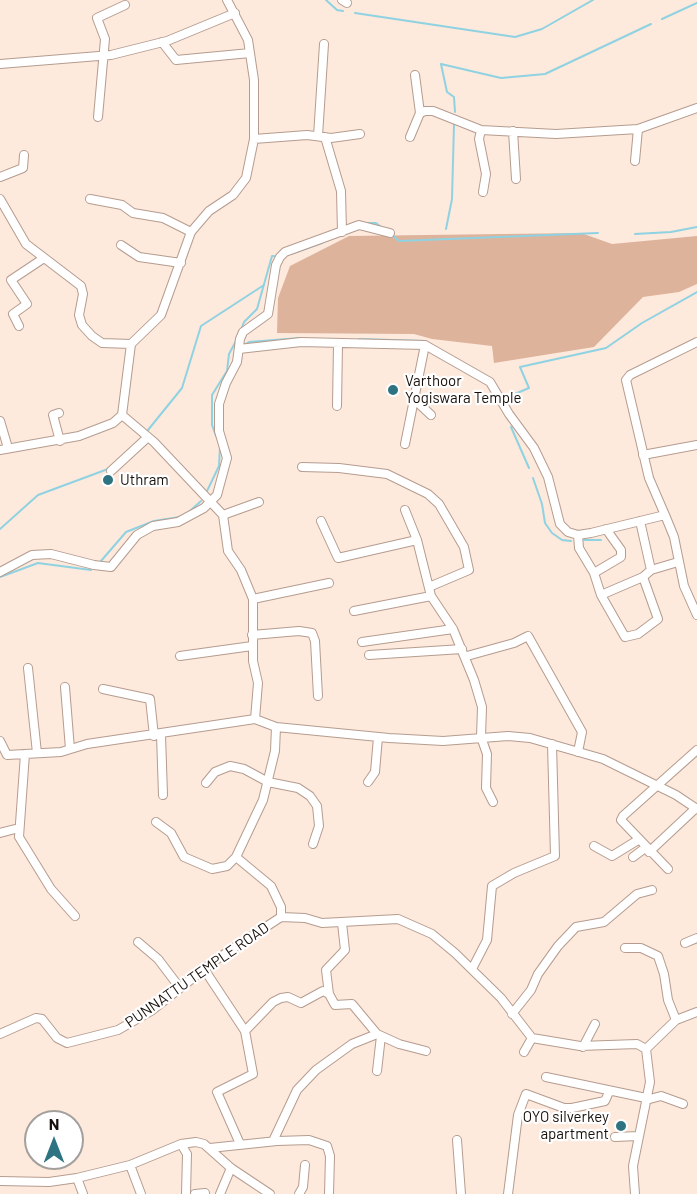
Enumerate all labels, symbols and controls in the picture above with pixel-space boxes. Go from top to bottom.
place label: Varthoor Yogiswara Temple [405,372,521,407]
marker: Varthoor Yogiswara Temple [386,383,400,397]
place label: Uthram [120,471,169,489]
marker: Uthram [101,473,115,487]
street label: PUNNATTU TEMPLE ROAD [122,919,272,1031]
place label: OYO silverkey apartment [523,1108,609,1143]
north arrow [24,1110,84,1170]
text: N [49,1114,59,1133]
marker: OYO silverkey apartment [614,1119,628,1133]

